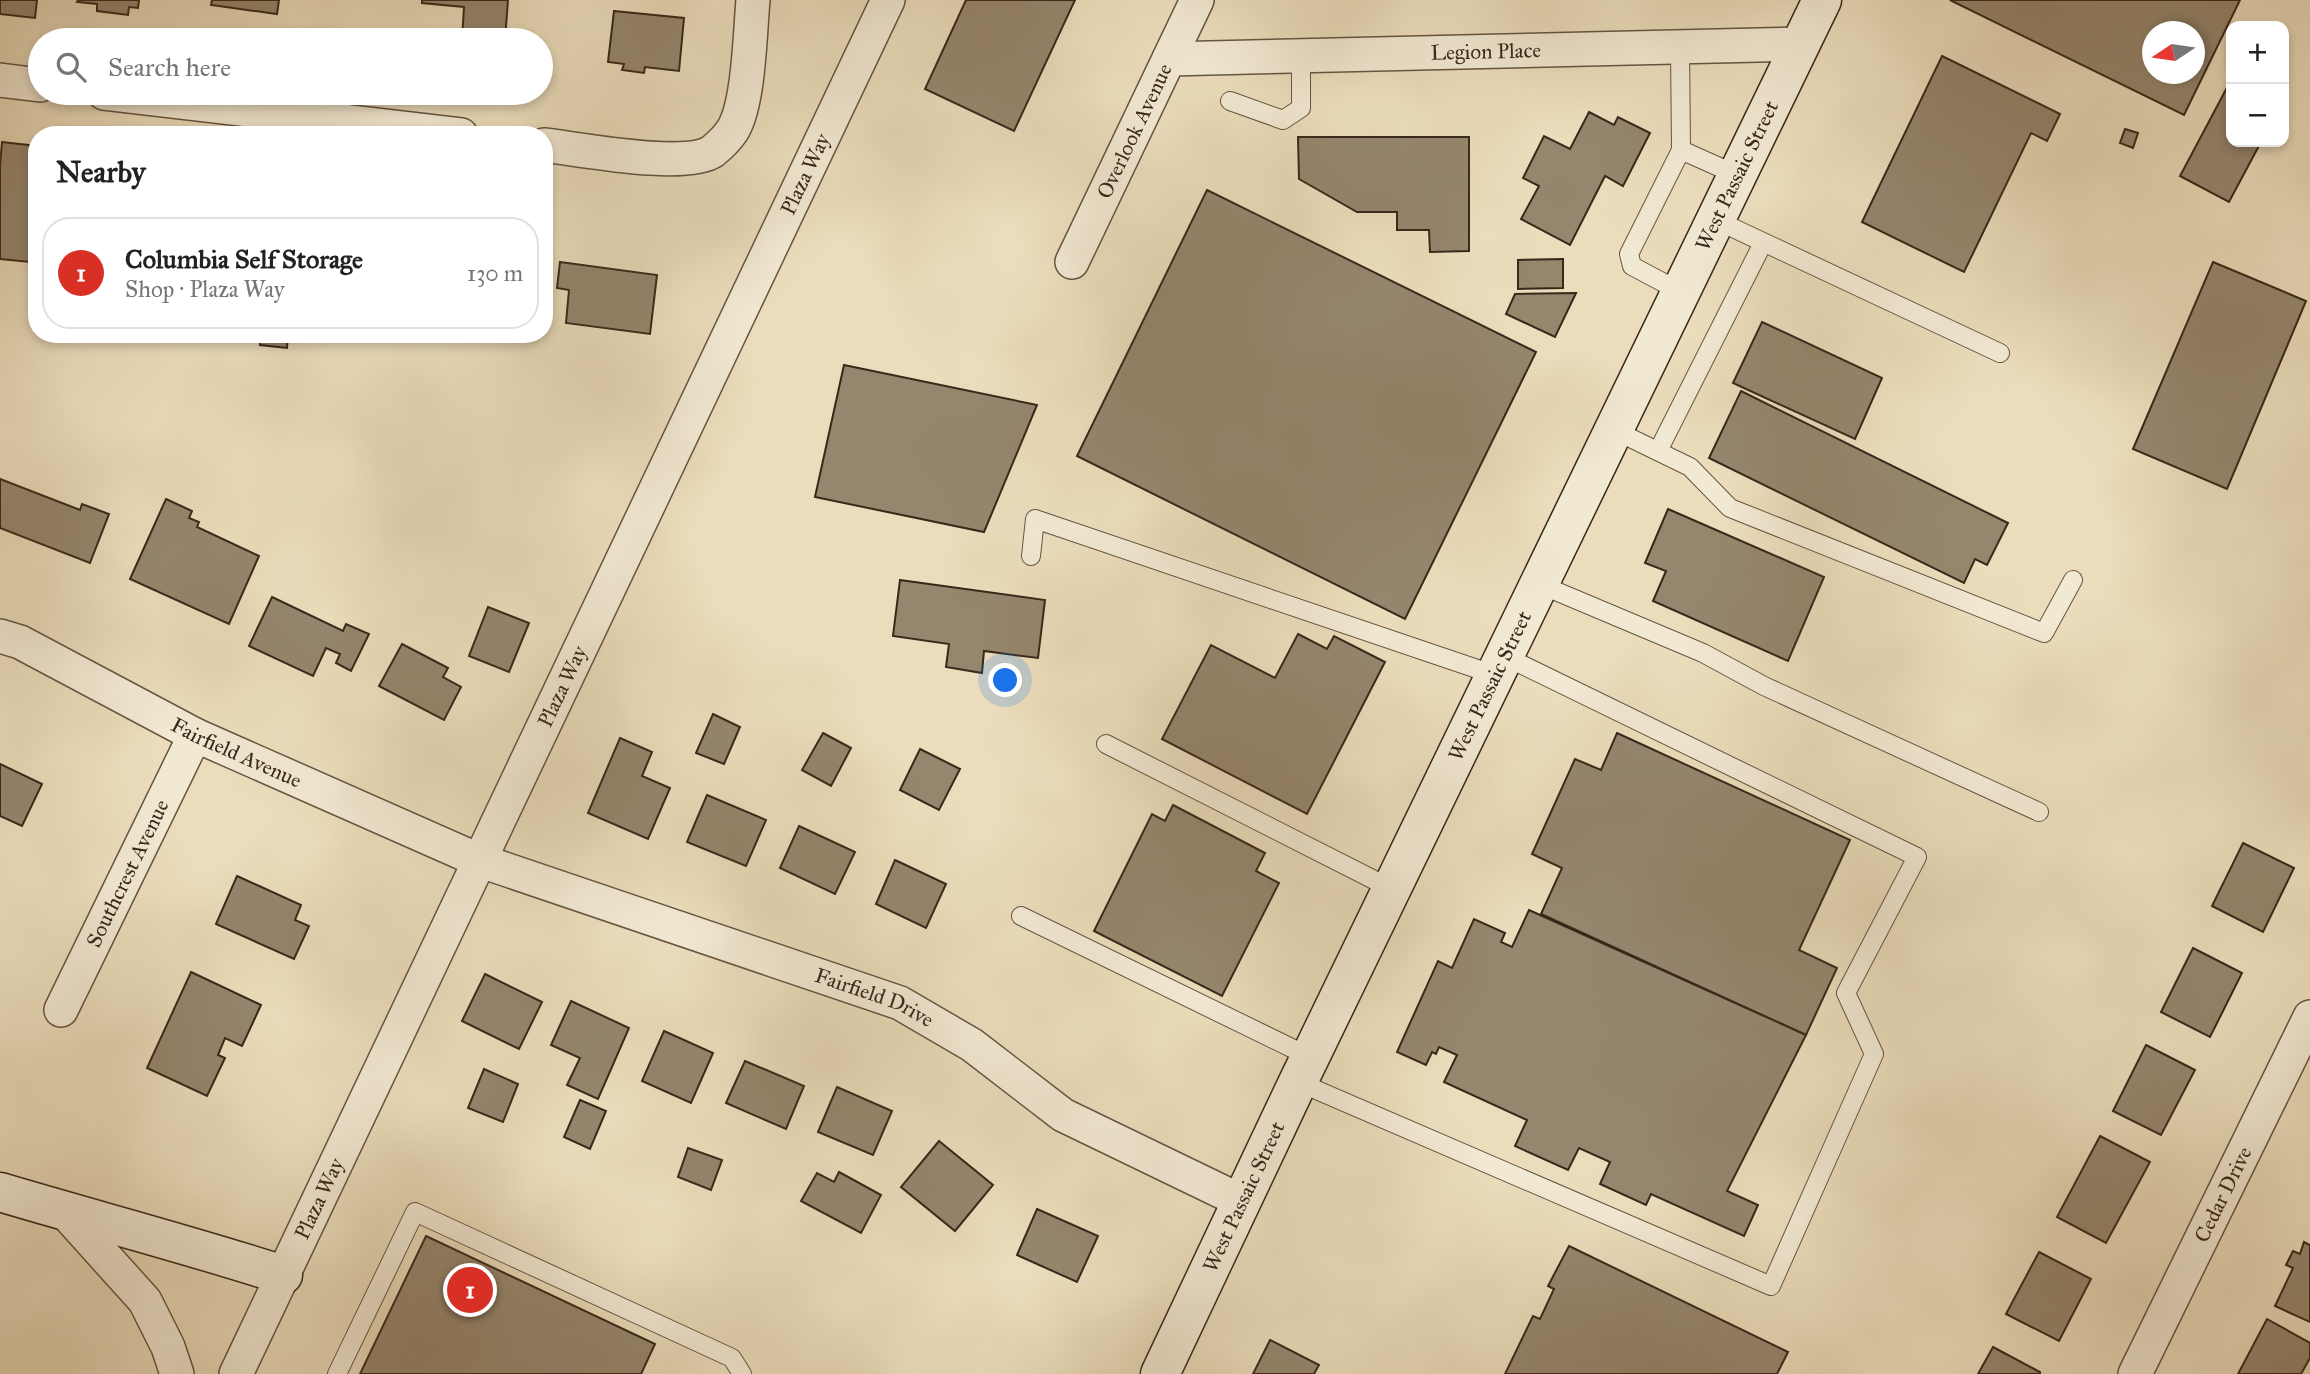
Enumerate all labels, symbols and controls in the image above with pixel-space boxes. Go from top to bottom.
north arrow [2142,21,2205,84]
map controls [2226,21,2289,147]
button: + [2226,21,2289,84]
search box [28,28,553,105]
street label: Legion Place [1430,37,1542,66]
icon: search [52,48,90,86]
text: Search here [108,51,231,83]
street label: Overlook Avenue [1091,59,1178,203]
button: − [2226,84,2289,147]
street label: West Passaic Street [1690,96,1785,255]
street label: Plaza Way [775,128,836,219]
text: Nearby [56,154,146,190]
text: Columbia Self Storage [125,243,363,275]
text: 1 [76,259,86,287]
text: 130 m [467,259,523,287]
text: Shop · Plaza Way [125,275,284,303]
street label: West Passaic Street [1442,606,1537,765]
street label: Plaza Way [532,641,593,731]
your location [988,663,1022,697]
street label: Fairfield Avenue [167,712,306,794]
street label: Southcrest Avenue [81,795,175,952]
street label: Fairfield Drive [812,962,939,1033]
street label: West Passaic Street [1197,1117,1291,1276]
street label: Cedar Drive [2189,1142,2258,1247]
street label: Plaza Way [289,1153,350,1244]
pin: 1 [447,1264,493,1316]

